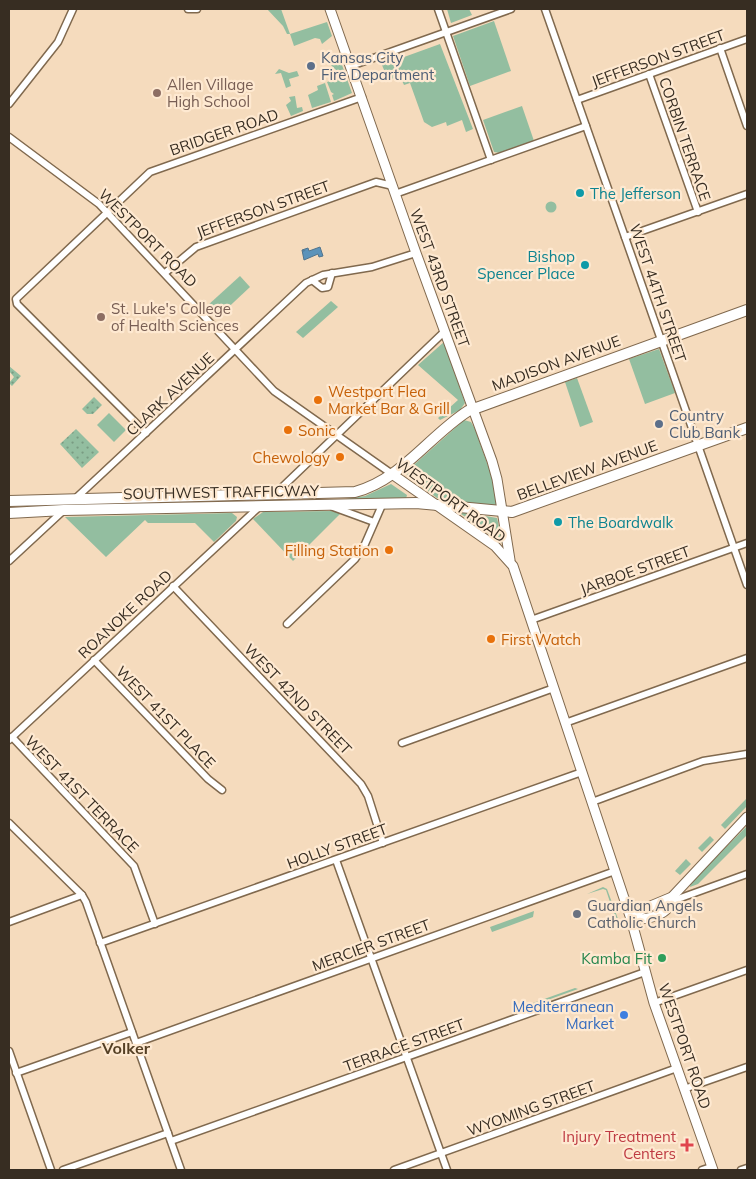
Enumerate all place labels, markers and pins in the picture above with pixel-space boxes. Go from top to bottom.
place label: Kansas City Fire Department [321,48,434,84]
marker: Kansas City Fire Department [305,60,317,72]
place label: Allen Village High School [167,75,253,111]
marker: Allen Village High School [151,87,163,99]
place label: The Jefferson [590,184,681,203]
marker: The Jefferson [574,187,586,199]
place label: Bishop Spencer Place [477,247,575,283]
marker: Bishop Spencer Place [579,259,591,271]
place label: St. Luke's College of Health Sciences [111,299,239,335]
marker: St. Luke's College of Health Sciences [95,311,107,323]
place label: Westport Flea Market Bar & Grill [328,382,450,418]
marker: Westport Flea Market Bar & Grill [312,394,324,406]
place label: Country Club Bank [669,406,740,442]
marker: Country Club Bank [653,418,665,430]
place label: Sonic [298,421,336,440]
marker: Sonic [282,424,294,436]
place label: Chewology [252,448,330,467]
marker: Chewology [334,451,346,463]
place label: The Boardwalk [568,513,673,532]
marker: The Boardwalk [552,516,564,528]
place label: Filling Station [285,541,379,560]
marker: Filling Station [383,544,395,556]
place label: First Watch [501,630,581,649]
marker: First Watch [485,633,497,645]
place label: Guardian Angels Catholic Church [587,896,703,932]
marker: Guardian Angels Catholic Church [571,908,583,920]
place label: Kamba Fit [581,949,652,968]
marker: Kamba Fit [656,952,668,964]
place label: Mediterranean Market [513,997,614,1033]
marker: Mediterranean Market [618,1009,630,1021]
place label: Injury Treatment Centers [562,1127,676,1163]
marker: Injury Treatment Centers [680,1138,694,1152]

